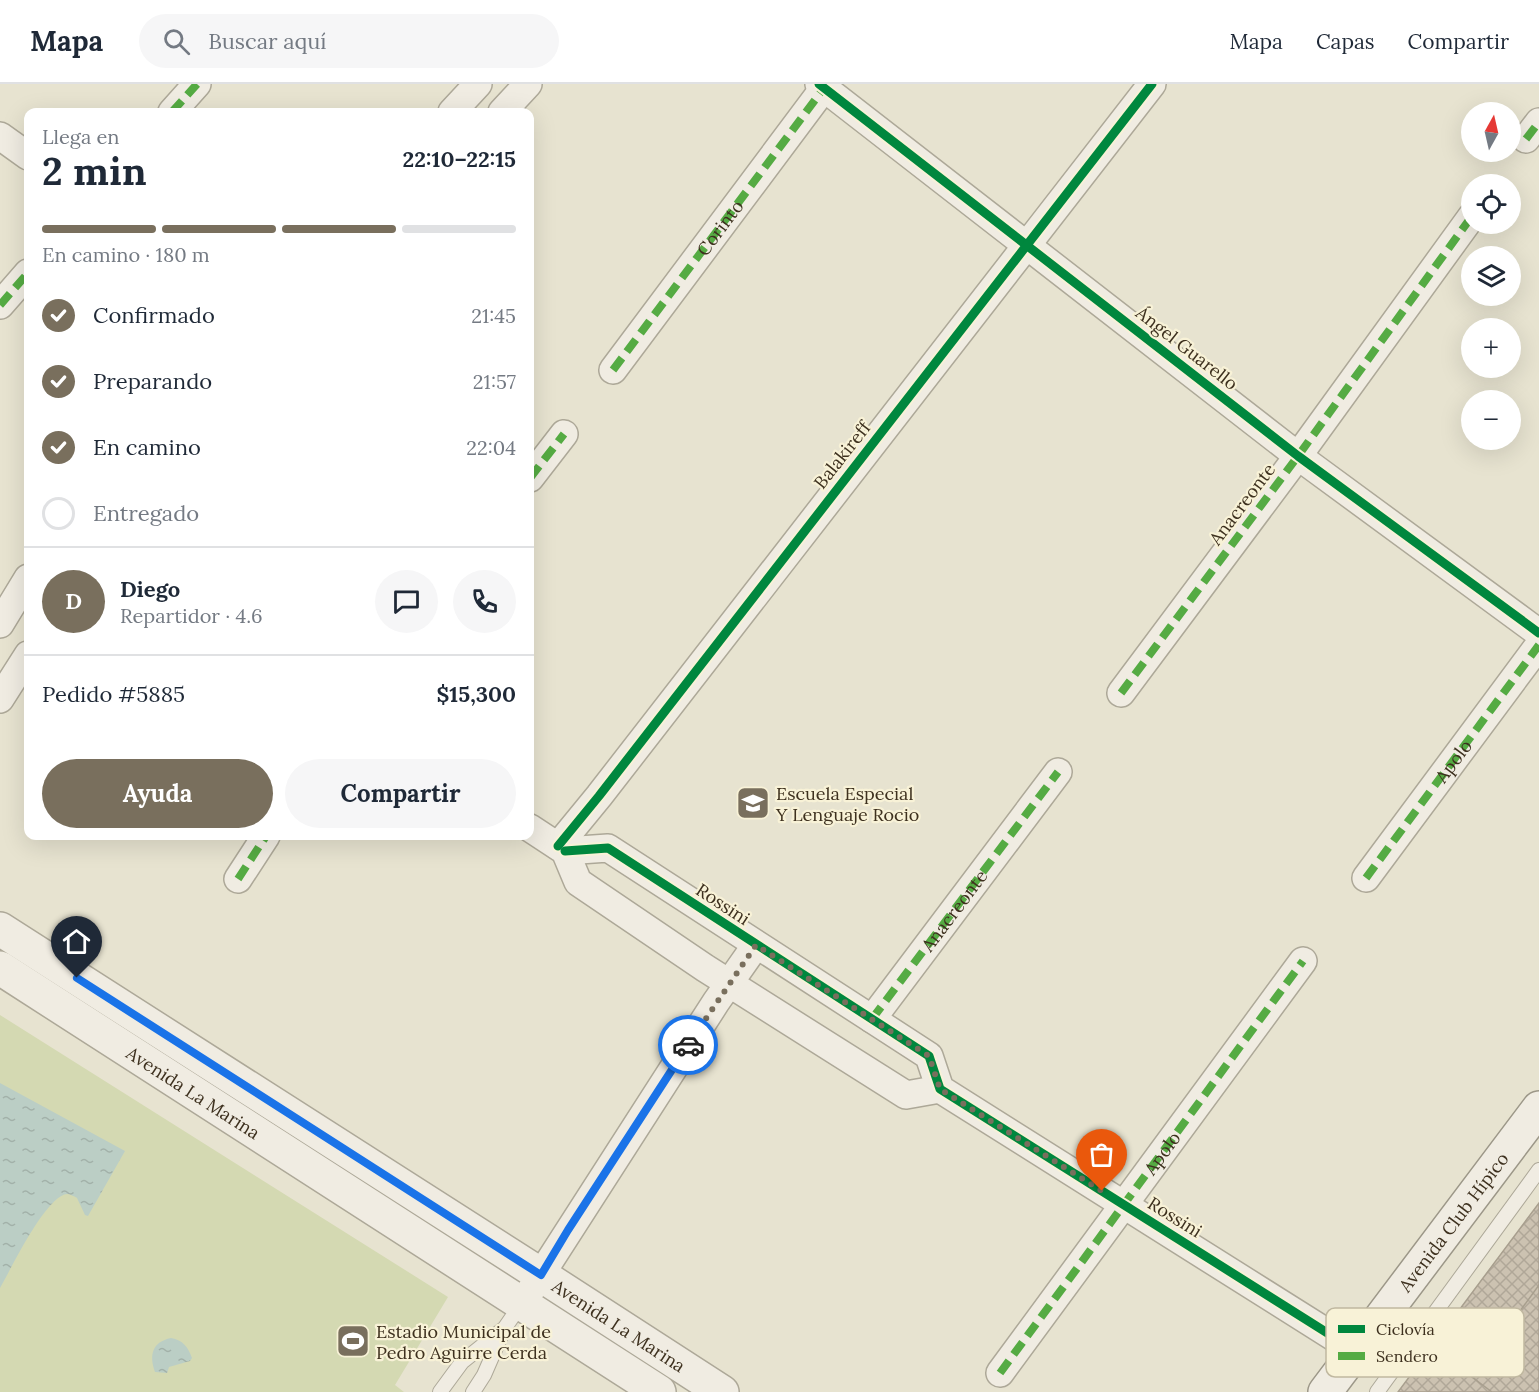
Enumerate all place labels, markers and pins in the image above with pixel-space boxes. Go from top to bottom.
place label: Escuela Especial Y Lenguaje Rocio [775,782,919,826]
school or university icon: Escuela Especial Y Lenguaje Rocio [735,785,771,821]
pin [51,916,102,978]
pin [1076,1129,1127,1191]
place label: Estadio Municipal de Pedro Aguirre Cerda [376,1320,551,1364]
sports icon: Estadio Municipal de Pedro Aguirre Cerda [335,1323,371,1359]

